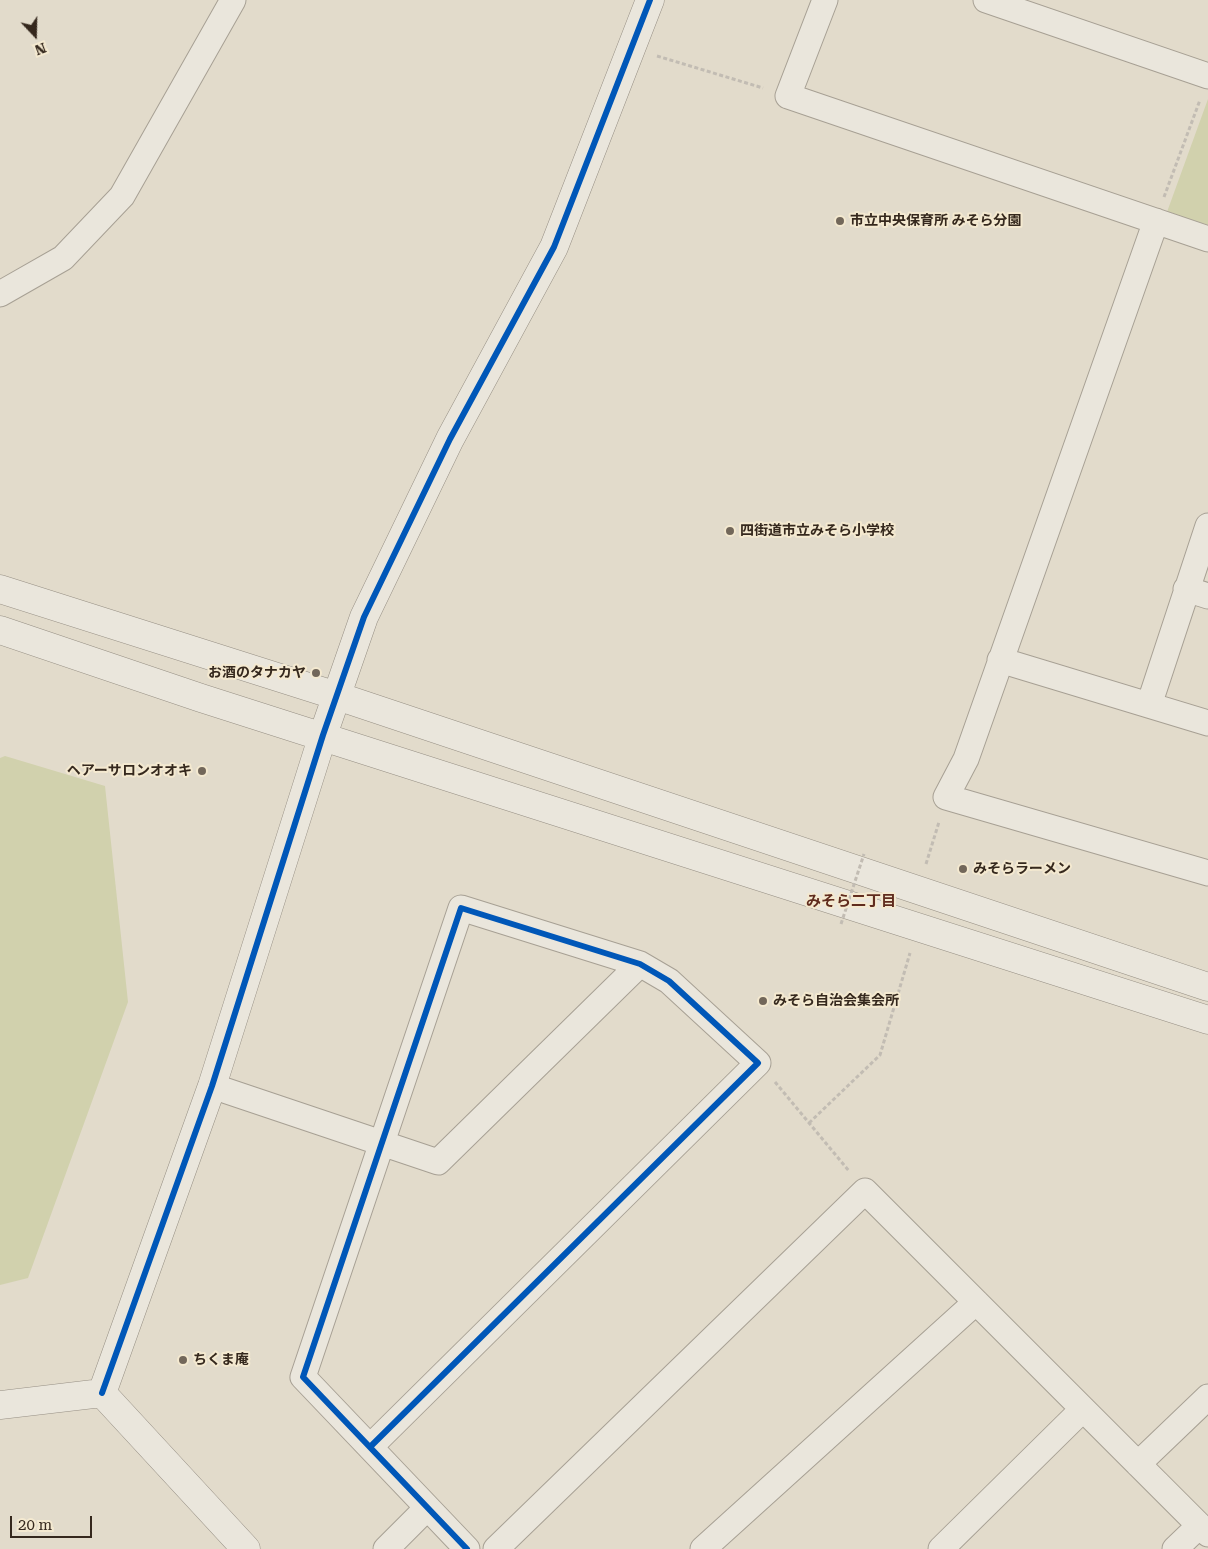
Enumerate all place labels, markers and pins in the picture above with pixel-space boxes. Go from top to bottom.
place label: 市立中央保育所 みそら分園 [850,213,1022,229]
marker: 市立中央保育所 みそら分園 [834,215,846,227]
place label: 四街道市立みそら小学校 [740,523,894,539]
marker: 四街道市立みそら小学校 [724,525,736,537]
place label: お酒のタナカヤ [208,665,306,681]
marker: お酒のタナカヤ [310,667,322,679]
place label: ヘアーサロンオオキ [67,763,192,779]
marker: ヘアーサロンオオキ [196,765,208,777]
place label: みそらラーメン [973,861,1071,877]
marker: みそらラーメン [957,863,969,875]
place label: みそら自治会集会所 [773,993,899,1009]
marker: みそら自治会集会所 [757,995,769,1007]
place label: ちくま庵 [193,1352,249,1368]
marker: ちくま庵 [177,1354,189,1366]

